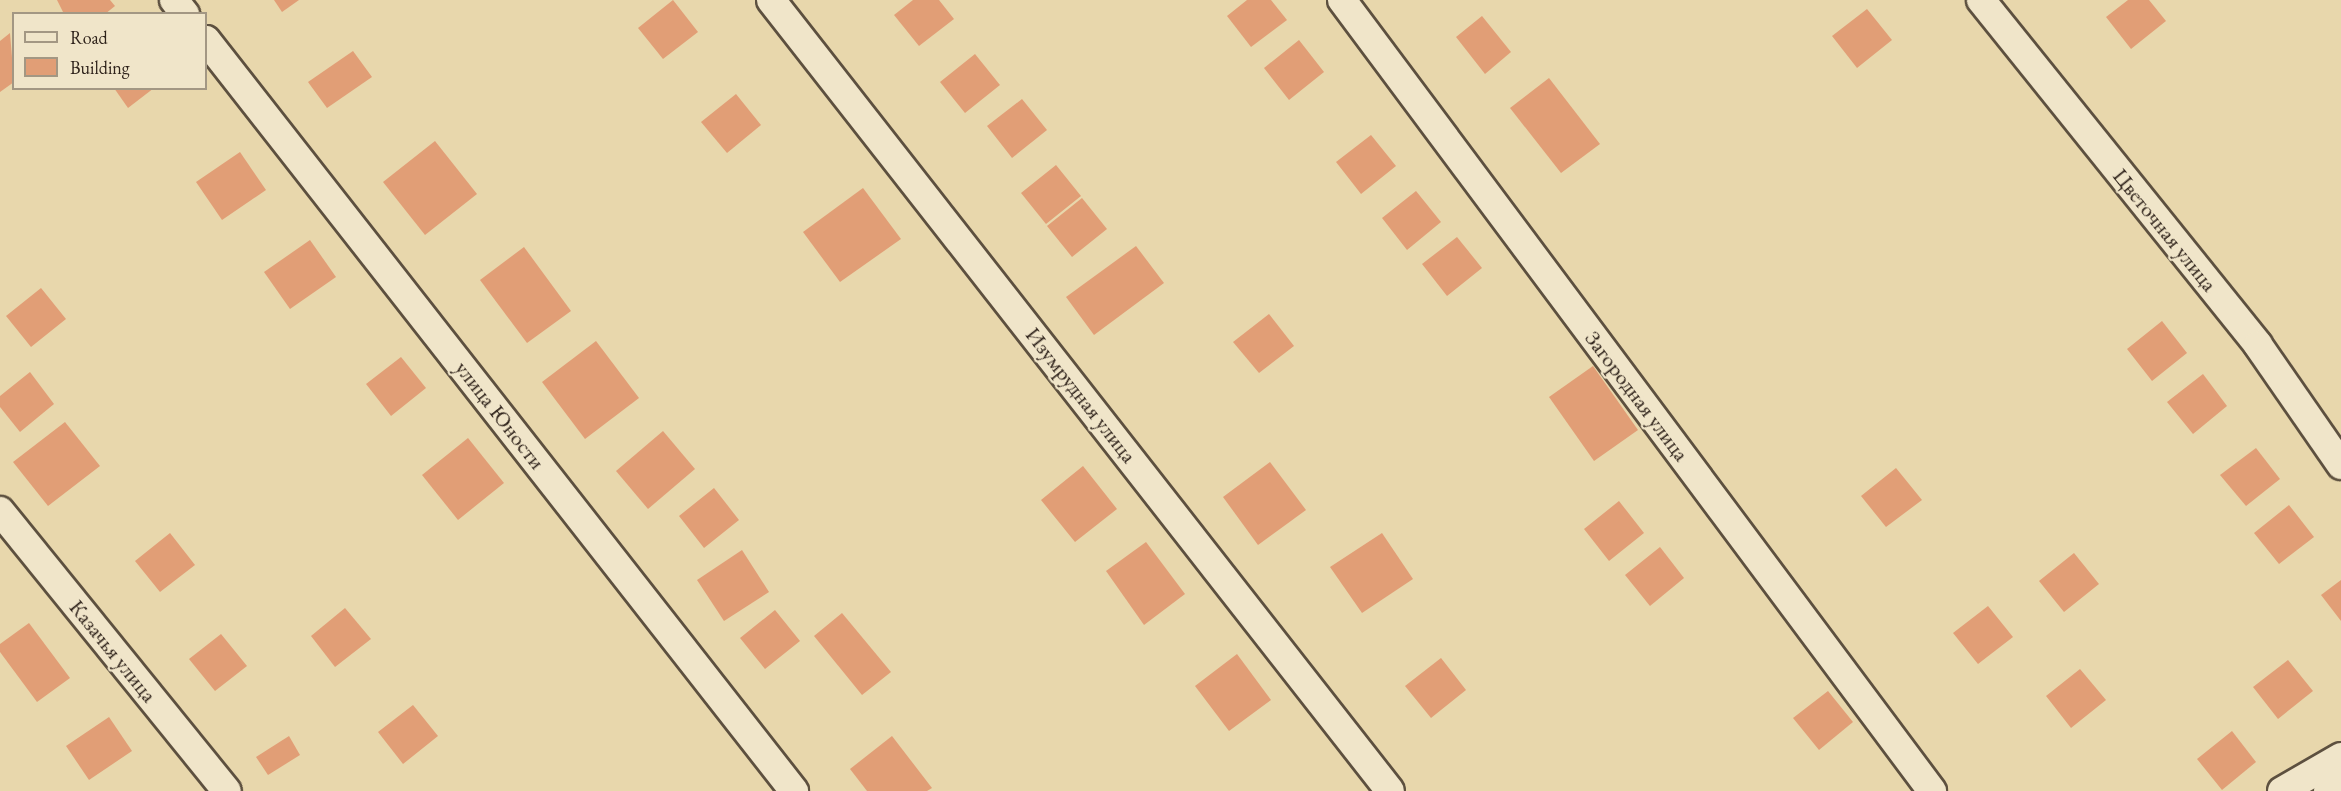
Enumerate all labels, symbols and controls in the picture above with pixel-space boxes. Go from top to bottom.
legend [12,12,207,90]
text: Road [70,26,108,49]
text: Building [70,56,130,79]
street label: Цветочная улица [2107,163,2223,297]
street label: Изумрудная улица [1020,322,1142,468]
street label: Загородная улица [1579,326,1695,466]
street label: улица Юности [449,356,551,474]
street label: Казачья улица [64,594,162,708]

